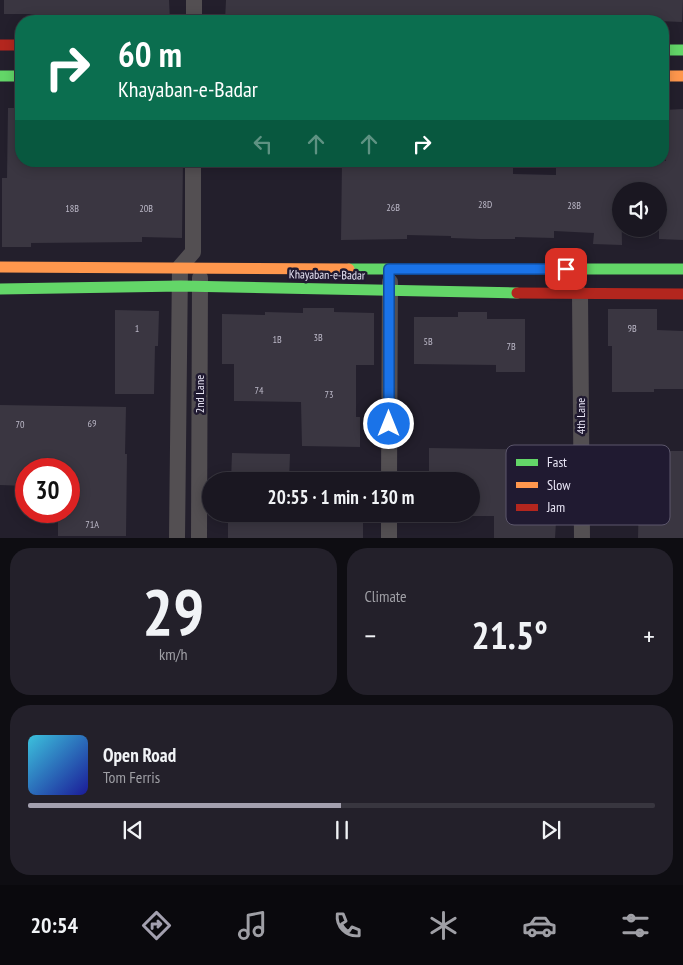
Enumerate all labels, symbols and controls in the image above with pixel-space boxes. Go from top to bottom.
text: 60 m [118,31,182,77]
icon: right [35,35,100,100]
text: Khayaban-e-Badar [118,75,258,103]
icon: left [249,130,277,158]
icon: ahead [302,130,330,158]
icon: ahead [355,130,383,158]
icon: right [408,130,436,158]
map controls [612,182,667,237]
button: sound [612,182,667,237]
house number: 28D [478,198,492,211]
house number: 28B [567,199,581,212]
house number: 26B [386,201,400,214]
house number: 18B [65,202,79,215]
house number: 20B [139,202,153,215]
pin [545,248,587,290]
icon: arrive [552,255,580,283]
street label: Khayaban-e-Badar [289,266,366,283]
house number: 1 [135,322,139,335]
house number: 9B [627,322,637,335]
house number: 3B [313,331,323,344]
house number: 1B [272,333,282,346]
house number: 5B [423,335,433,348]
house number: 7B [506,340,516,353]
street label: 2nd Lane [192,375,207,413]
house number: 74 [255,384,264,397]
house number: 73 [325,388,334,401]
position arrow [362,397,414,449]
street label: 4th Lane [573,398,588,434]
house number: 69 [88,417,97,430]
house number: 70 [16,418,25,431]
legend [506,445,670,525]
text: Fast [547,453,567,471]
speed limit sign: 30 [15,458,80,523]
text: Slow [547,476,571,494]
text: 20:55 · 1 min · 130 m [268,485,414,509]
text: Jam [546,498,565,516]
house number: 71A [85,518,99,531]
text: 29 [142,569,204,653]
text: Climate [365,586,407,606]
text: 21.5° [472,610,548,659]
text: − [365,617,376,654]
text: + [643,617,655,654]
text: km/h [159,644,187,664]
text: Open Road [103,743,176,767]
text: Tom Ferris [103,767,160,787]
icon: previous [119,816,147,844]
icon: pause [328,816,356,844]
icon: next [537,816,565,844]
icon: directions [139,908,174,943]
icon: music [235,908,270,943]
icon: phone [330,908,365,943]
icon: climate [426,908,461,943]
icon: car [522,908,557,943]
icon: filters [618,908,653,943]
text: 20:54 [30,911,78,939]

